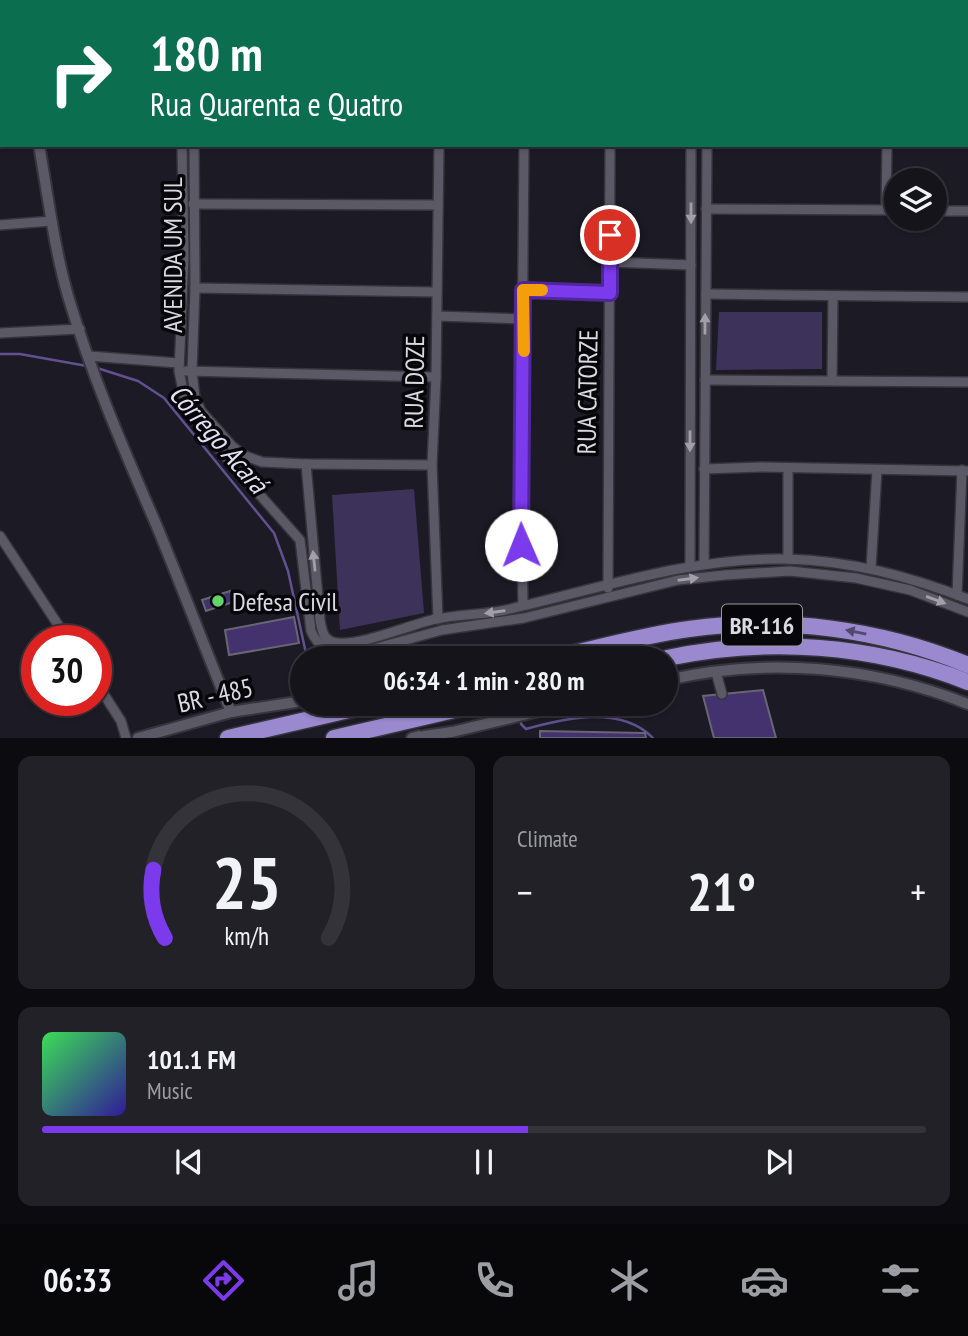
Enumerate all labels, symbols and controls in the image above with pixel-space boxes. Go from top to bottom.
text: 180 m [150,21,263,85]
icon: right [35,28,126,119]
text: Rua Quarenta e Quatro [150,83,403,125]
map controls [884,168,947,231]
button: layers [884,168,947,231]
street label: AVENIDA UM SUL [156,177,189,333]
one-way arrow [685,203,697,225]
pin [580,205,640,265]
icon: arrive [591,216,629,254]
one-way arrow [699,313,711,335]
street label: RUA CATORZE [569,329,605,455]
street label: RUA DOZE [397,335,431,429]
water label: Córrego Acará [161,376,278,502]
one-way arrow [684,430,696,452]
position arrow [484,508,558,582]
one-way arrow [308,550,319,572]
one-way arrow [677,573,699,584]
place label: Defesa Civil [232,585,338,618]
marker: Defesa Civil [210,593,226,609]
one-way arrow [926,595,947,606]
road number: BR-116 [722,604,802,646]
one-way arrow [483,607,505,618]
speed limit sign: 30 [21,625,112,716]
one-way arrow [845,626,867,637]
text: 06:34 · 1 min · 280 m [384,664,584,697]
street label: BR - 485 [174,670,256,720]
text: Climate [517,824,578,853]
text: 25 [212,835,281,929]
text: 21° [687,858,756,925]
text: − [517,867,533,916]
text: + [910,867,926,916]
text: km/h [224,920,269,952]
text: 101.1 FM [147,1043,236,1076]
text: Music [147,1076,193,1105]
icon: previous [170,1143,208,1181]
icon: pause [465,1143,503,1181]
icon: next [760,1143,798,1181]
icon: directions [199,1256,248,1305]
icon: music [334,1256,383,1305]
icon: phone [470,1256,519,1305]
icon: climate [605,1256,654,1305]
icon: car [740,1256,789,1305]
icon: filters [876,1256,925,1305]
text: 06:33 [43,1259,112,1301]

